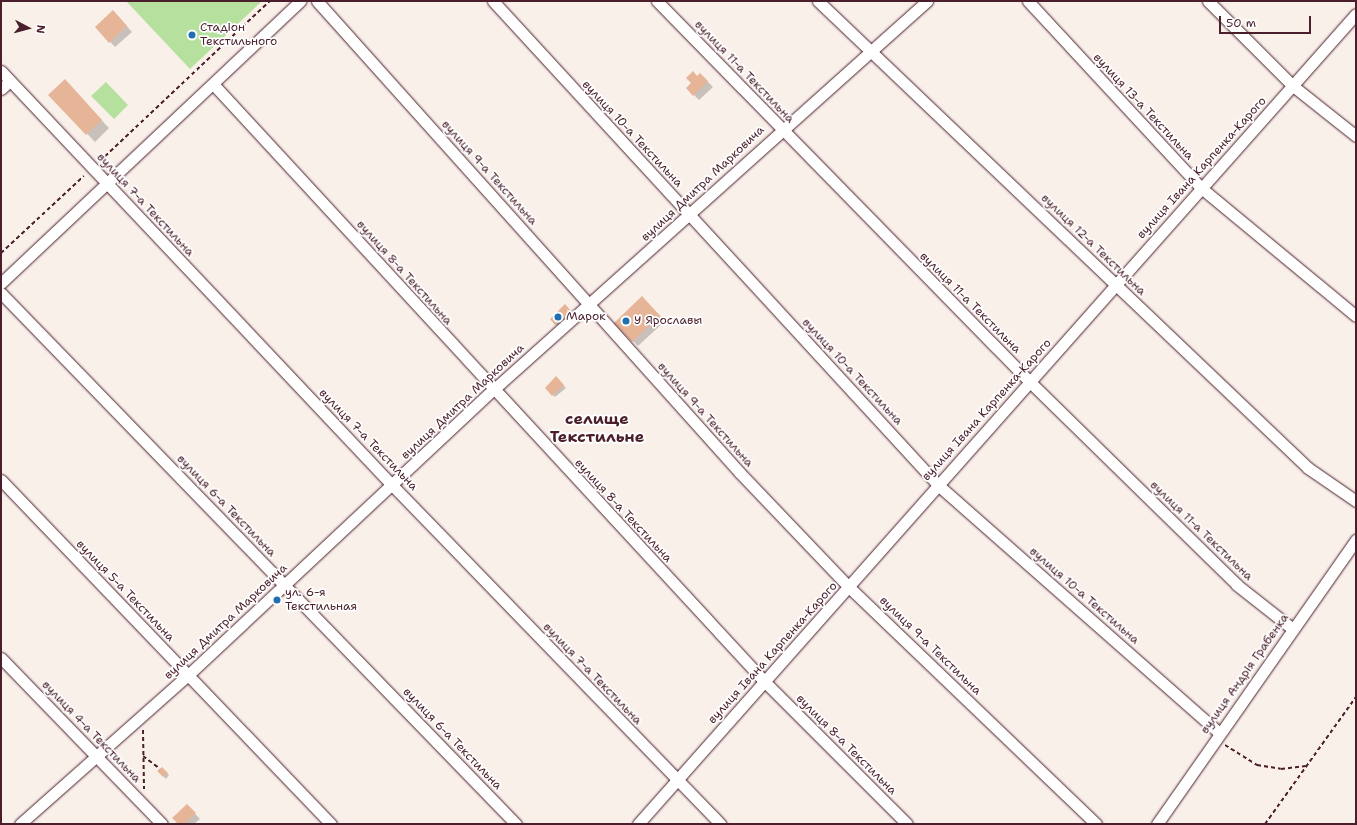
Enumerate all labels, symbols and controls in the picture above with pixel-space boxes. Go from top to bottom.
north arrow [8,8,48,48]
scale bar [1221,8,1313,34]
text: 50 m [1226,15,1256,31]
street label: вулиця 11-а Текстильна [691,18,797,126]
place label: Стадіон Текстильного [200,21,277,49]
text: N [33,24,48,34]
marker: Стадіон Текстильного [187,30,197,40]
street label: вулиця 13-а Текстильна [1090,51,1196,163]
street label: вулиця 10-а Текстильна [579,78,685,190]
street label: вулиця Івана Карпенка-Карого [1134,94,1270,242]
street label: вулиця 9-а Текстильна [438,118,540,228]
street label: вулиця Дмитра Марковича [638,123,768,245]
street label: вулиця 7-а Текстильна [93,150,197,260]
street label: вулиця 12-а Текстильна [1038,191,1148,299]
street label: вулиця 8-а Текстильна [353,218,455,328]
street label: вулиця 11-а Текстильна [916,249,1024,357]
place label: Марок [566,310,606,324]
marker: Марок [553,312,563,322]
place label: У Ярославы [634,314,702,328]
marker: У Ярославы [621,316,631,326]
street label: вулиця 10-а Текстильна [799,316,905,428]
street label: вулиця Івана Карпенка-Карого [919,336,1055,484]
street label: вулиця Дмитра Марковича [398,341,528,463]
street label: вулиця 9-а Текстильна [654,360,756,470]
street label: вулиця 7-а Текстильна [316,386,420,494]
district label: селище Текстильне [550,409,644,447]
street label: вулиця 6-а Текстильна [174,452,278,560]
street label: вулиця 8-а Текстильна [571,456,675,566]
street label: вулиця 11-а Текстильна [1147,478,1255,584]
street label: вулиця 5-а Текстильна [73,537,177,645]
street label: вулиця 10-а Текстильна [1026,544,1142,648]
street label: вулиця Дмитра Марковича [161,561,291,683]
street label: вулиця Івана Карпенка-Карого [705,579,841,727]
place label: ул. 6-я Текстильная [285,586,357,614]
street label: вулиця 9-а Текстильна [876,594,984,698]
marker: ул. 6-я Текстильная [272,595,282,605]
street label: вулиця Андрія Грабенка [1198,611,1292,737]
street label: вулиця 7-а Текстильна [540,620,644,728]
street label: вулиця 4-а Текстильна [38,678,144,786]
street label: вулиця 6-а Текстильна [400,685,504,793]
street label: вулиця 8-а Текстильна [793,692,899,798]

